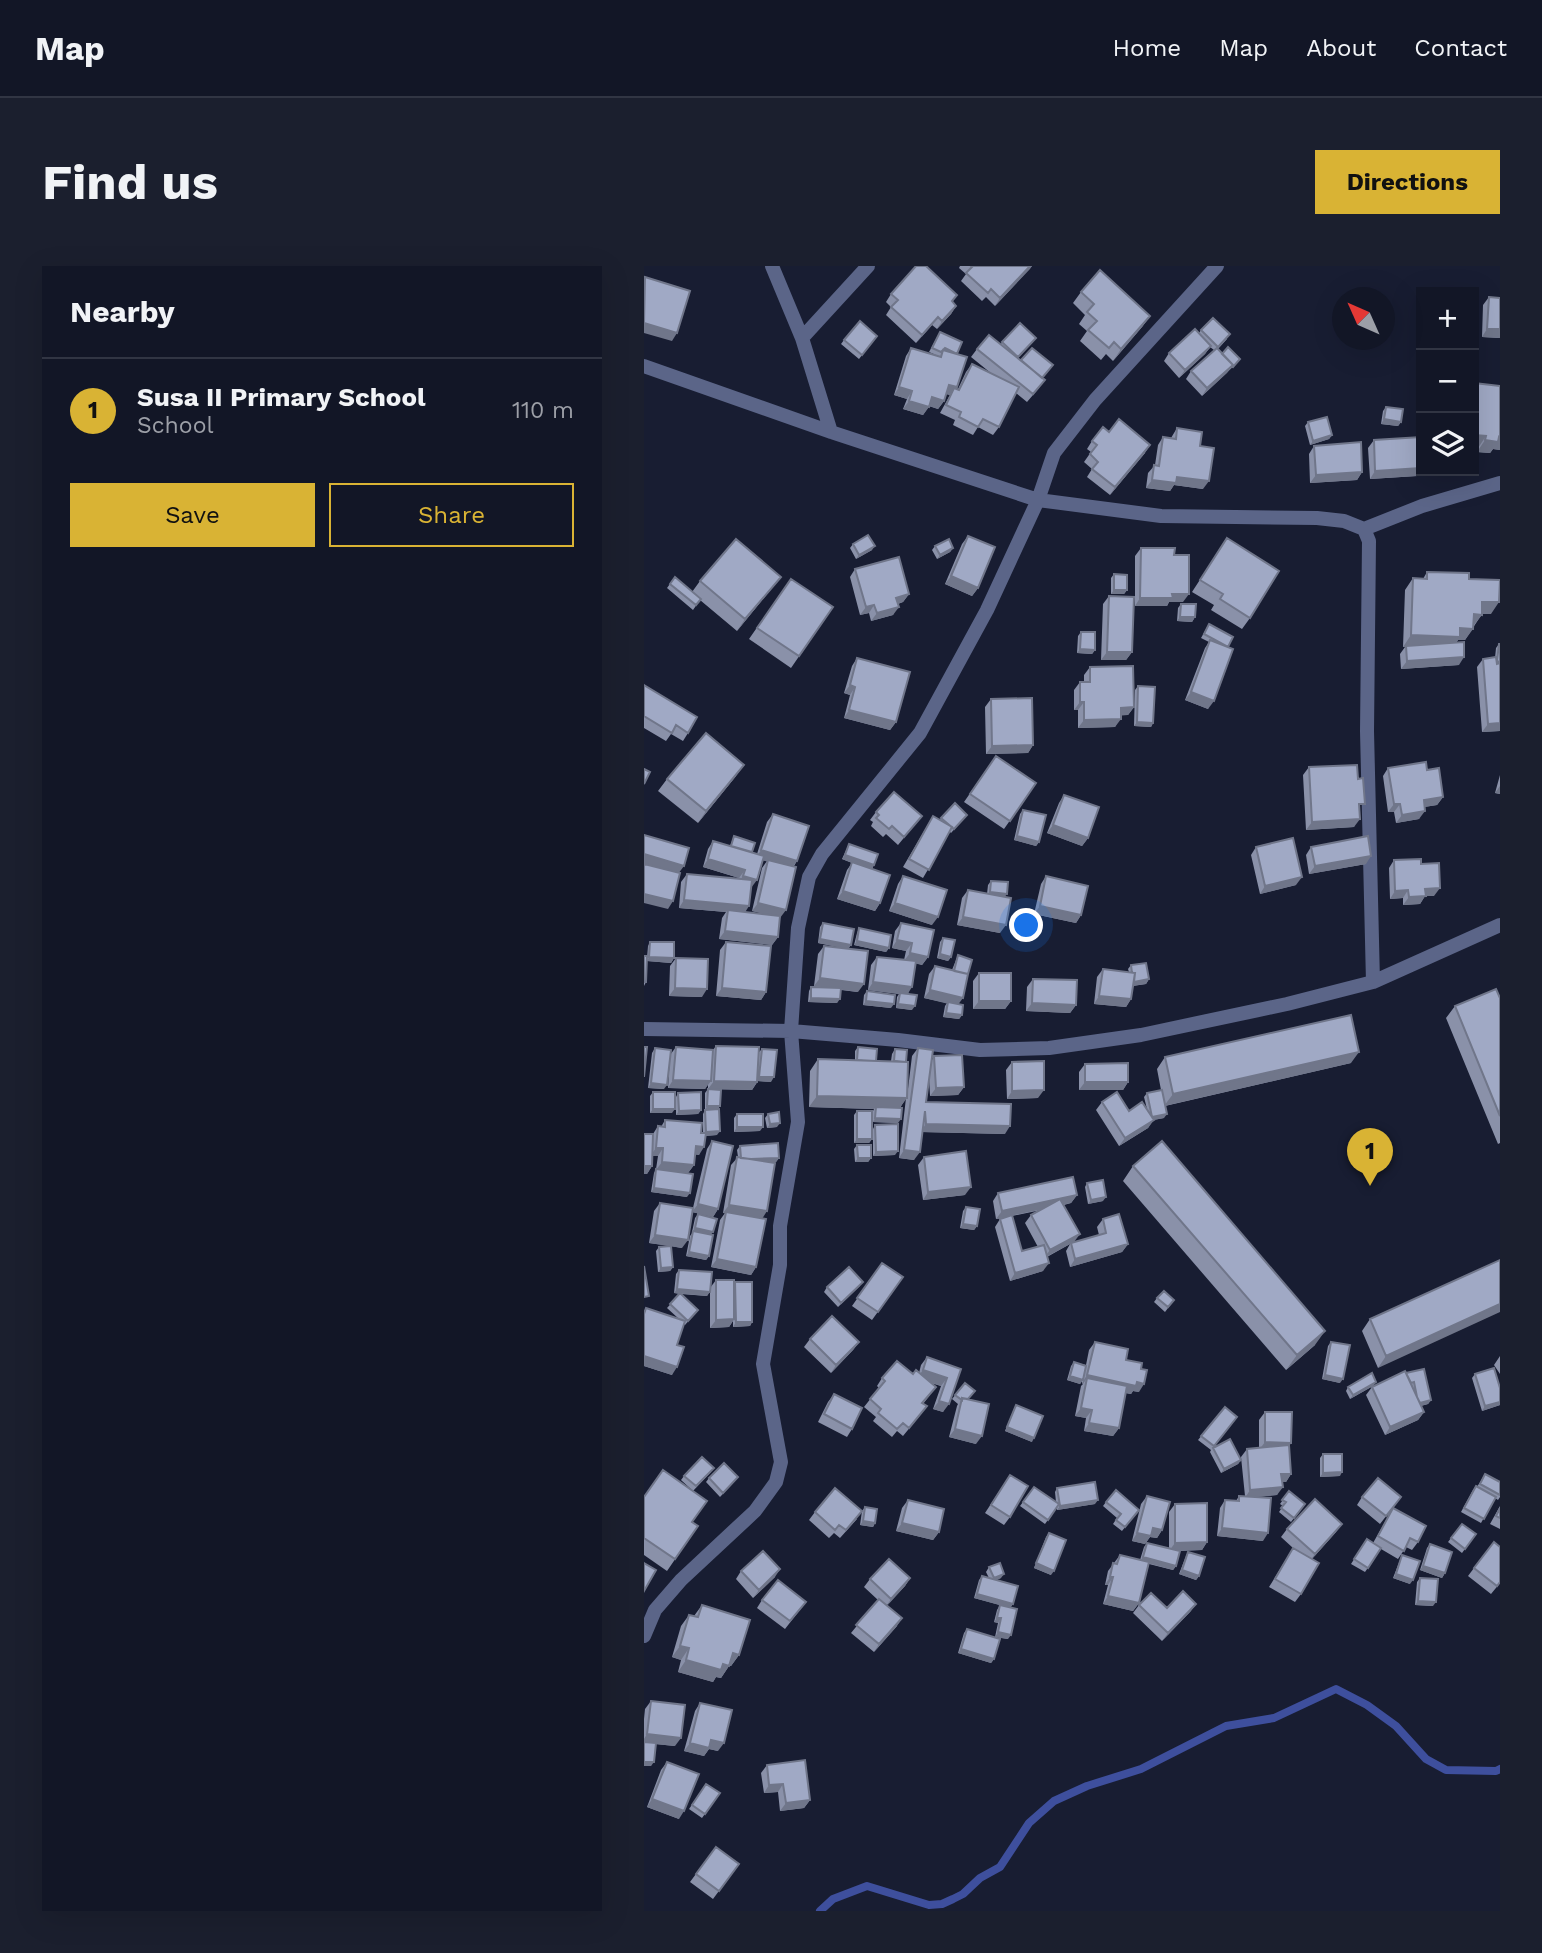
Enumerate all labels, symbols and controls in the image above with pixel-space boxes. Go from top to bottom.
text: Map [35,29,105,68]
text: Home [1113,34,1181,62]
text: Map [1219,34,1268,62]
text: About [1306,34,1376,62]
text: Contact [1414,34,1507,62]
button: Directions [1315,150,1500,214]
text: Find us [42,153,218,211]
north arrow [1332,287,1395,350]
map controls [1416,287,1479,476]
button: + [1416,287,1479,350]
text: Nearby [70,294,175,329]
button: − [1416,350,1479,413]
text: Susa II Primary School [137,382,426,412]
text: 1 [88,397,98,424]
text: 110 m [512,397,574,424]
text: School [137,412,214,439]
button: layers [1416,413,1479,476]
button: Save [70,483,315,547]
button: Share [329,483,574,547]
your location [1009,908,1043,942]
pin: 1 [1347,1128,1393,1186]

